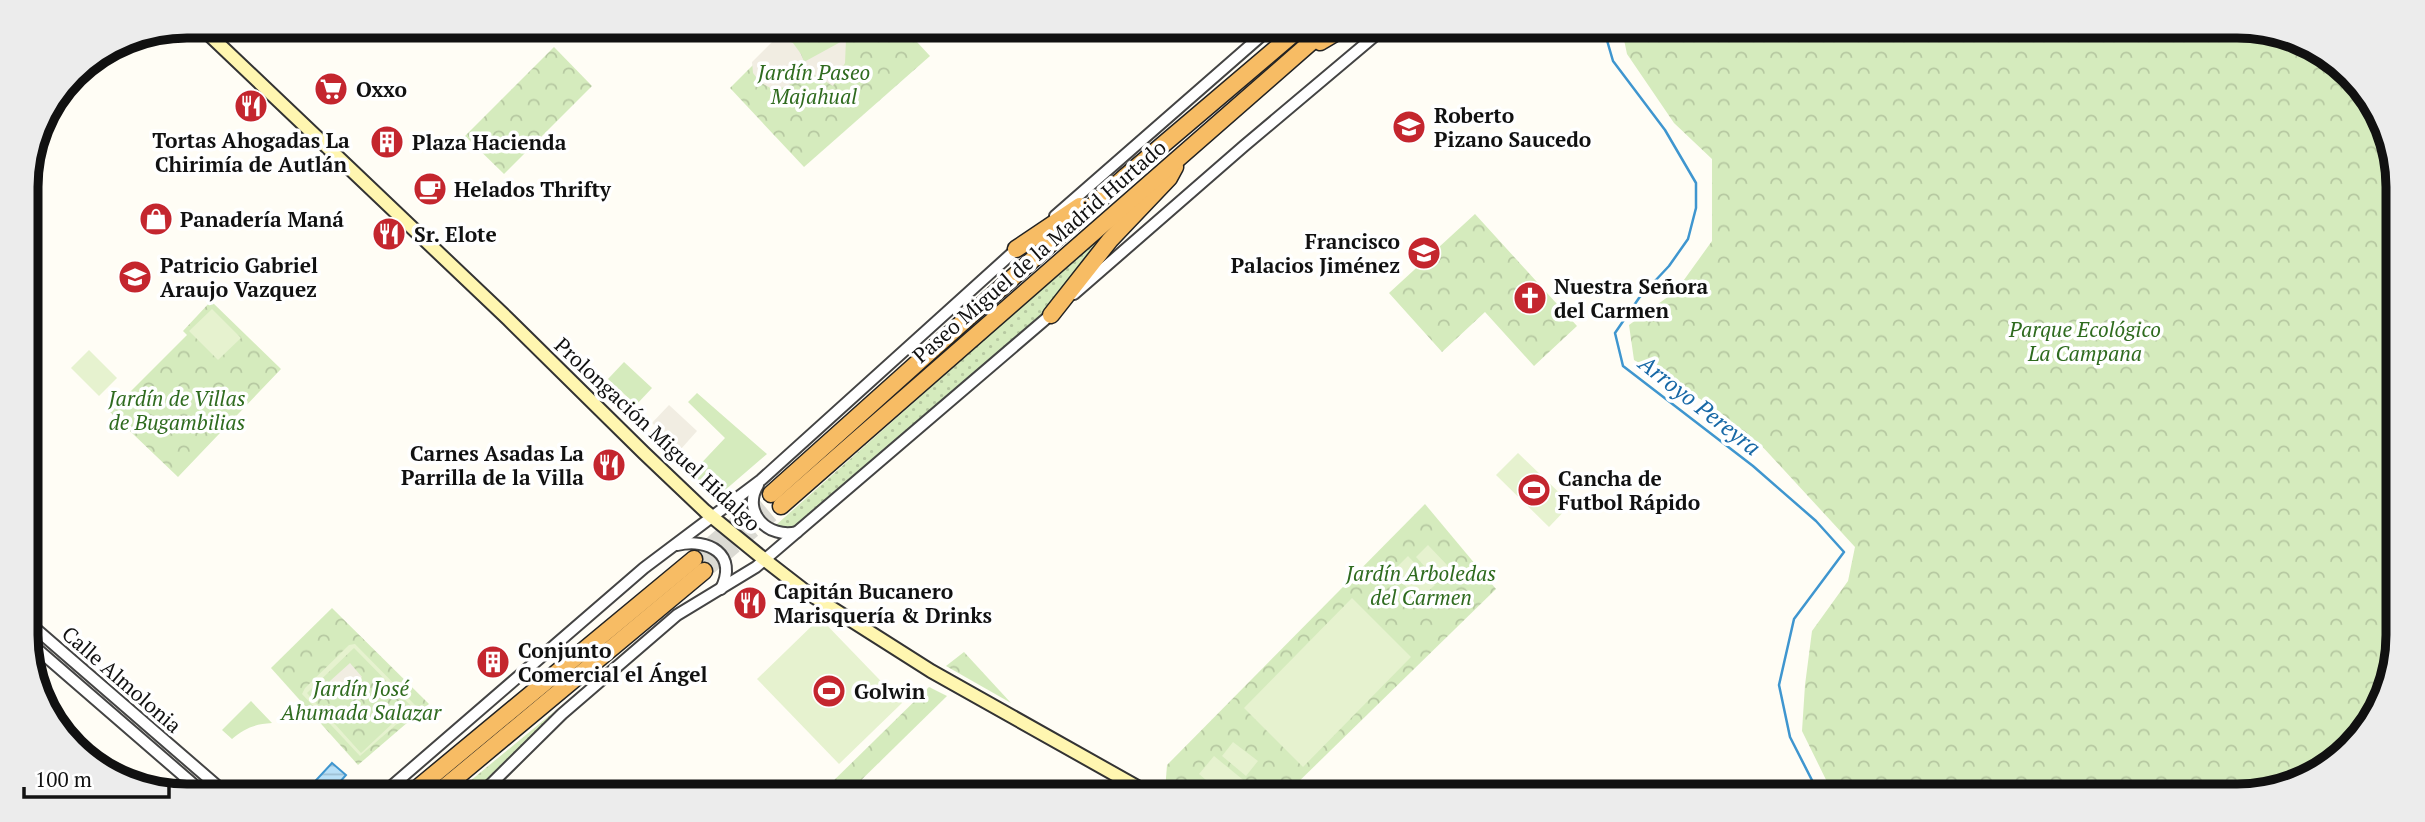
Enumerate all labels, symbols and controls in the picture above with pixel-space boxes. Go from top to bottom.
park label: Jardín Paseo Majahual [757,58,870,110]
supermarket icon: Oxxo [312,70,350,108]
place label: Oxxo [356,75,407,103]
restaurant icon: Tortas Ahogadas La Chirimía de Autlán [232,87,270,125]
place label: Roberto Pizano Saucedo [1434,101,1591,153]
school or university icon: Roberto Pizano Saucedo [1390,108,1428,146]
building icon: Plaza Hacienda [368,123,406,161]
place label: Tortas Ahogadas La Chirimía de Autlán [152,126,350,178]
place label: Plaza Hacienda [412,128,567,156]
street label: Paseo Miguel de la Madrid Hurtado [906,133,1172,369]
cafe icon: Helados Thrifty [411,170,449,208]
place label: Helados Thrifty [454,175,612,203]
shop icon: Panadería Maná [137,200,175,238]
place label: Panadería Maná [180,205,344,233]
restaurant icon: Sr. Elote [370,215,408,253]
place label: Sr. Elote [414,220,497,248]
place label: Francisco Palacios Jiménez [1231,227,1400,279]
school or university icon: Francisco Palacios Jiménez [1405,234,1443,272]
place label: Patricio Gabriel Araujo Vazquez [160,251,318,303]
school or university icon: Patricio Gabriel Araujo Vazquez [116,258,154,296]
place label: Nuestra Señora del Carmen [1554,272,1709,324]
church icon: Nuestra Señora del Carmen [1511,279,1549,317]
park label: Parque Ecológico La Campana [2008,315,2161,367]
street label: Prolongación Miguel Hidalgo [549,331,767,537]
water label: Arroyo Pereyra [1631,346,1767,462]
park label: Jardín de Villas de Bugambilias [108,384,246,436]
place label: Carnes Asadas La Parrilla de la Villa [401,439,584,491]
restaurant icon: Carnes Asadas La Parrilla de la Villa [590,446,628,484]
place label: Cancha de Futbol Rápido [1558,464,1700,516]
sports icon: Cancha de Futbol Rápido [1515,471,1553,509]
park label: Jardín Arboledas del Carmen [1345,559,1496,611]
place label: Capitán Bucanero Marisquería & Drinks [774,577,992,629]
restaurant icon: Capitán Bucanero Marisquería & Drinks [731,584,769,622]
street label: Calle Almolonia [56,619,188,739]
place label: Conjunto Comercial el Ángel [518,636,708,688]
building icon: Conjunto Comercial el Ángel [474,643,512,681]
sports icon: Golwin [810,672,848,710]
park label: Jardín José Ahumada Salazar [279,674,442,726]
place label: Golwin [854,677,926,705]
scale bar [24,756,170,800]
text: 100 m [35,765,92,793]

